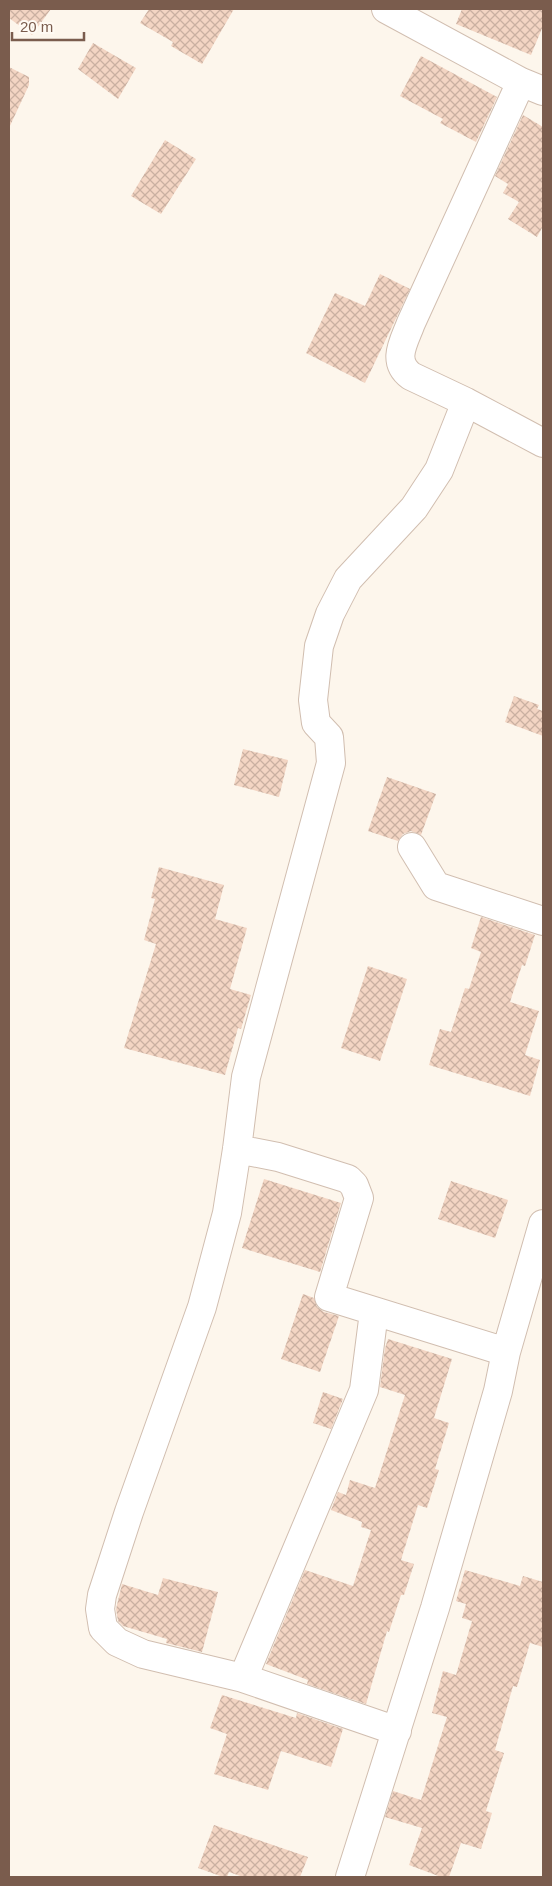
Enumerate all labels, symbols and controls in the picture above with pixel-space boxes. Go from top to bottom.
scale bar [12,10,85,42]
text: 20 m [20,18,53,35]

